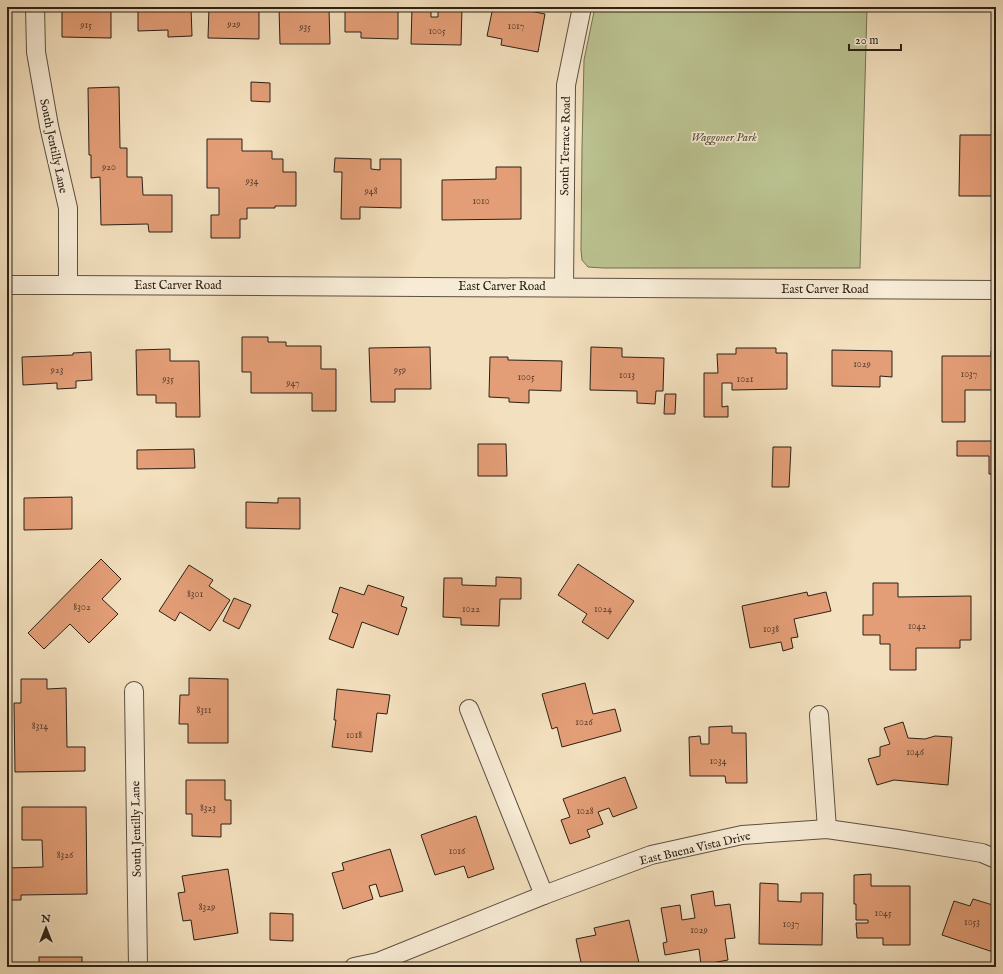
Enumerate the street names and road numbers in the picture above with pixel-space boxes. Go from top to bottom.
street label: South Terrace Road [557,96,574,196]
street label: South Jentilly Lane [35,97,71,195]
street label: East Carver Road [134,278,222,293]
street label: East Carver Road [458,279,546,294]
street label: East Carver Road [781,282,869,297]
street label: South Jentilly Lane [128,780,146,877]
street label: East Buena Vista Drive [638,828,753,869]

